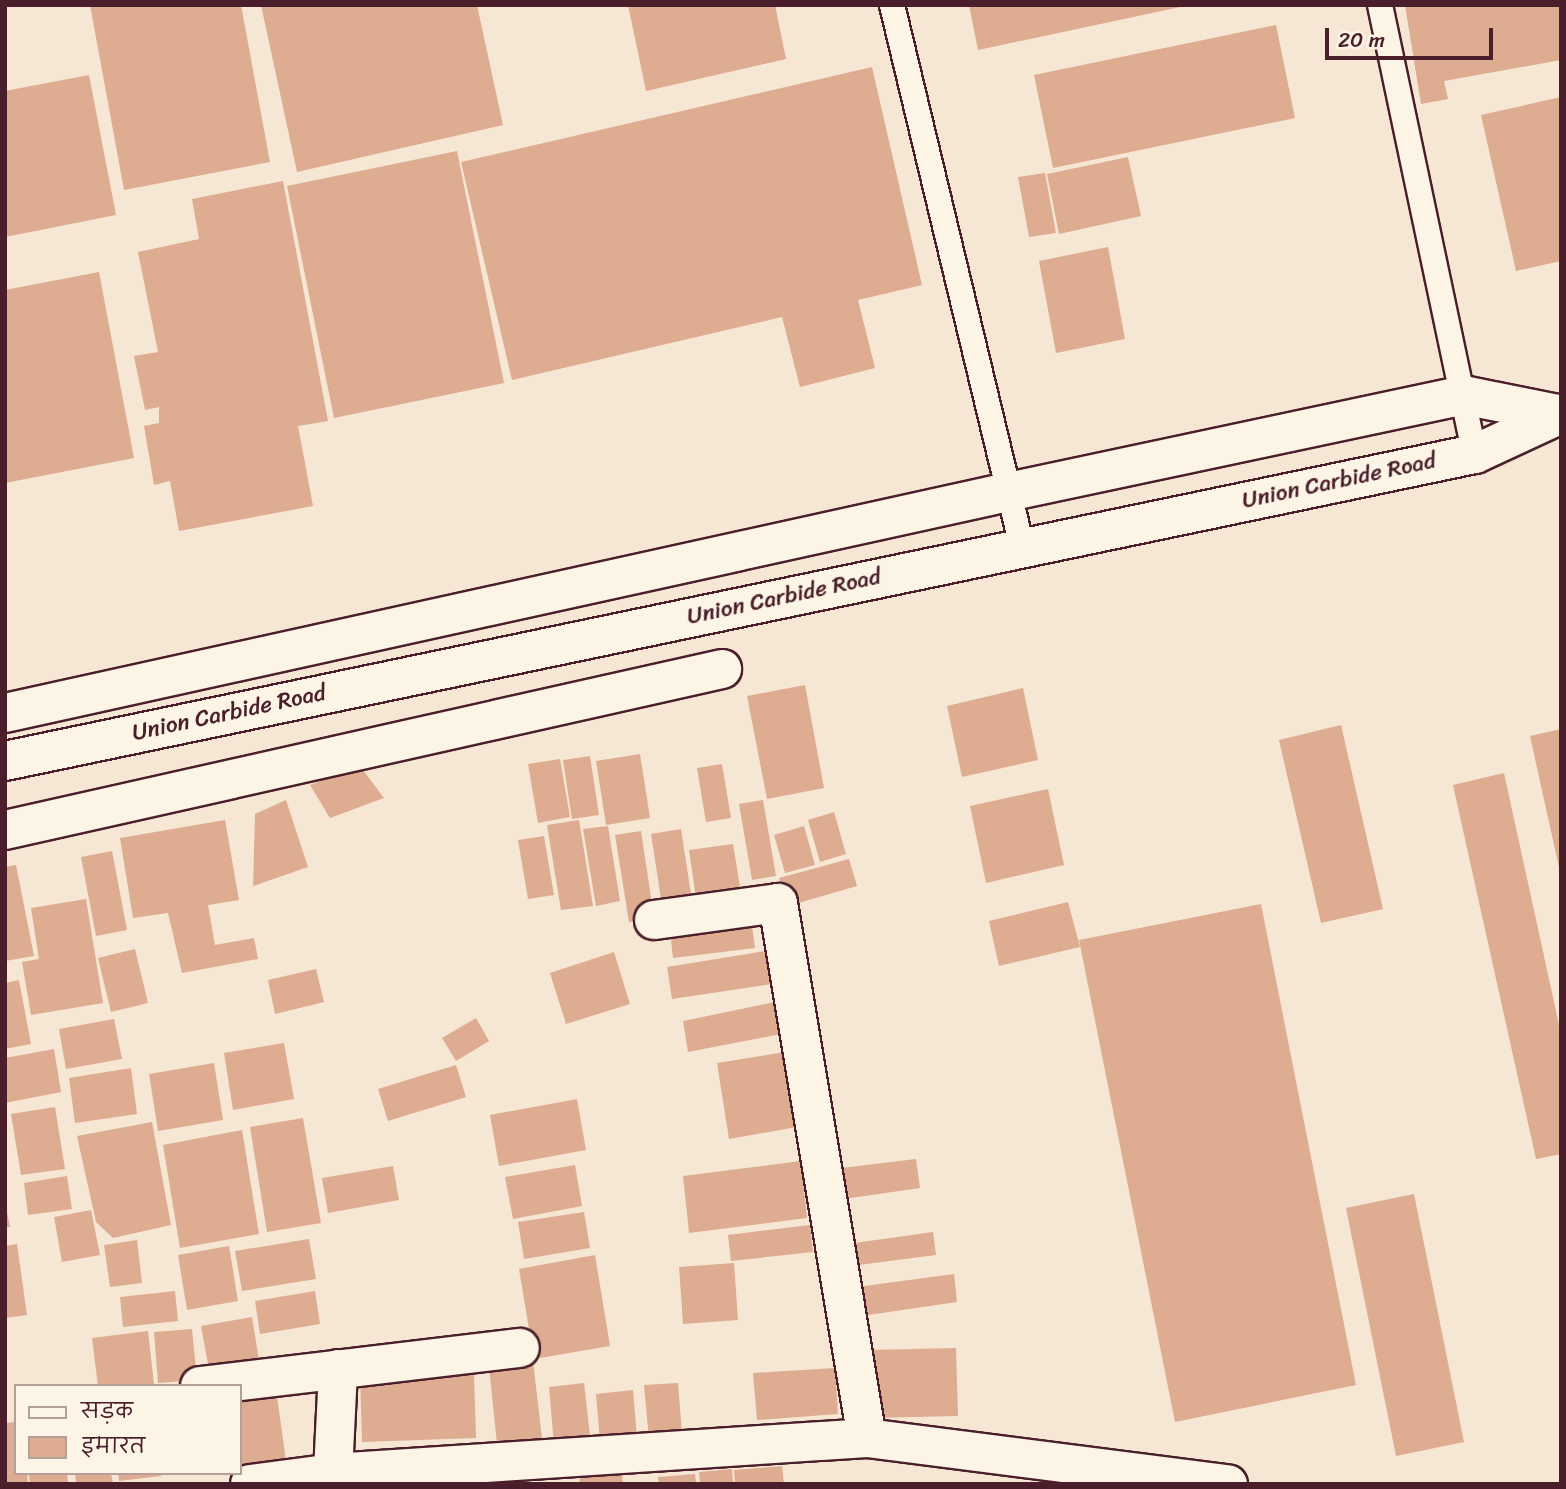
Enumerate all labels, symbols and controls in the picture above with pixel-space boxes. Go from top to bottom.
scale bar [1328,14,1496,58]
text: 20 m [1338,21,1385,59]
street label: Union Carbide Road [1240,447,1438,515]
street label: Union Carbide Road [685,563,883,631]
street label: Union Carbide Road [130,679,328,747]
legend [14,1384,242,1475]
text: सड़क [81,1392,133,1430]
text: इमारत [81,1427,145,1465]

